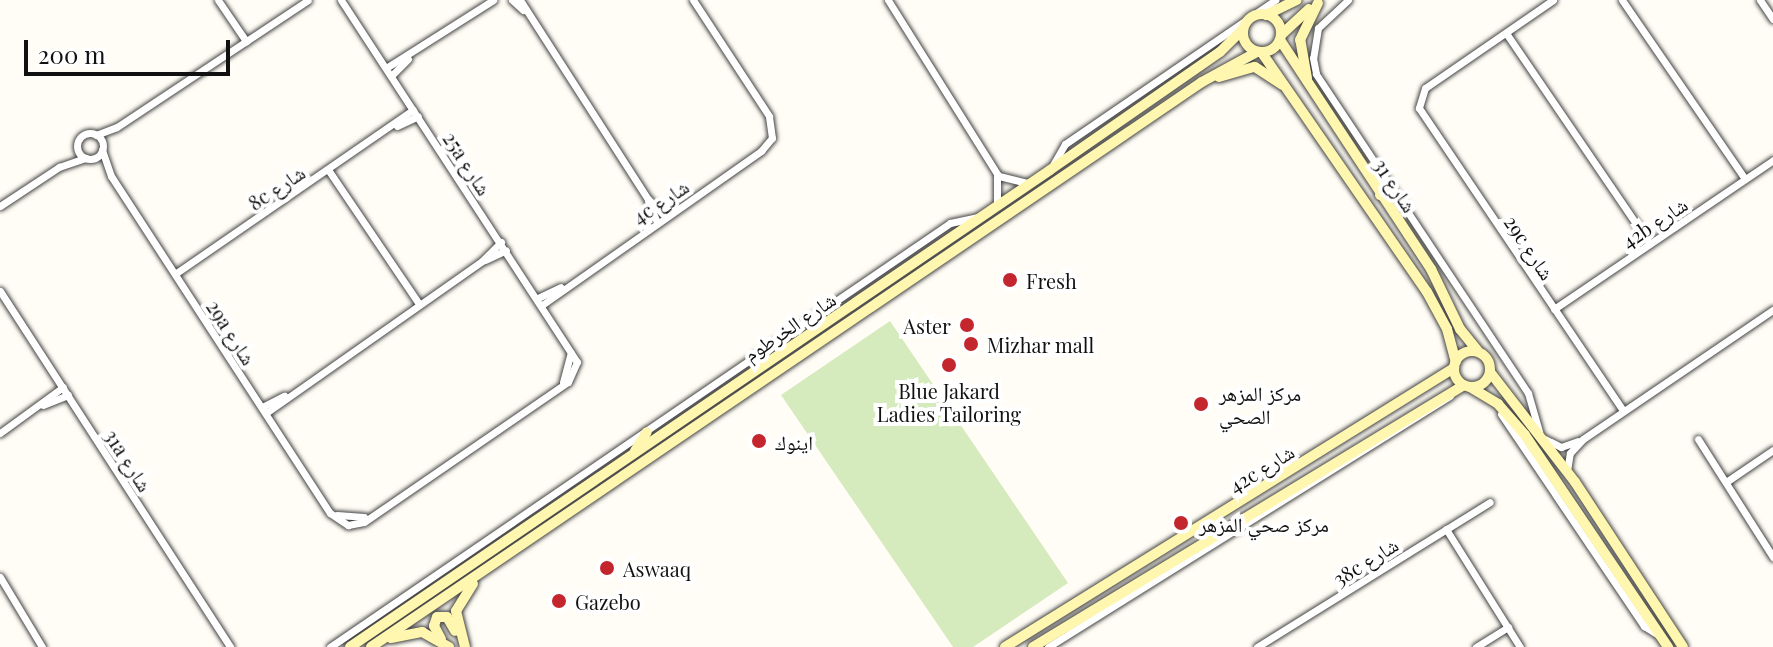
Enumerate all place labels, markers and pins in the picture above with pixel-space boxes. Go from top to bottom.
place label: Fresh [1026,268,1077,292]
marker: Fresh [1001,271,1019,289]
place label: Aster [903,313,951,337]
marker: Aster [958,316,976,334]
place label: Mizhar mall [987,332,1095,356]
marker: Mizhar mall [962,335,980,353]
marker: Blue Jakard Ladies Tailoring [940,356,958,374]
place label: Blue Jakard Ladies Tailoring [877,378,1021,425]
place label: مركز المزهر الصحي [1219,380,1301,427]
marker: مركز المزهر الصحي [1190,393,1212,415]
place label: اينوك [775,429,813,453]
marker: اينوك [750,432,768,450]
place label: مركز صحي المزهر [1199,511,1329,535]
marker: مركز صحي المزهر [1170,512,1192,534]
place label: Aswaaq [623,556,691,580]
marker: Aswaaq [598,559,616,577]
place label: Gazebo [575,589,641,613]
marker: Gazebo [550,592,568,610]

